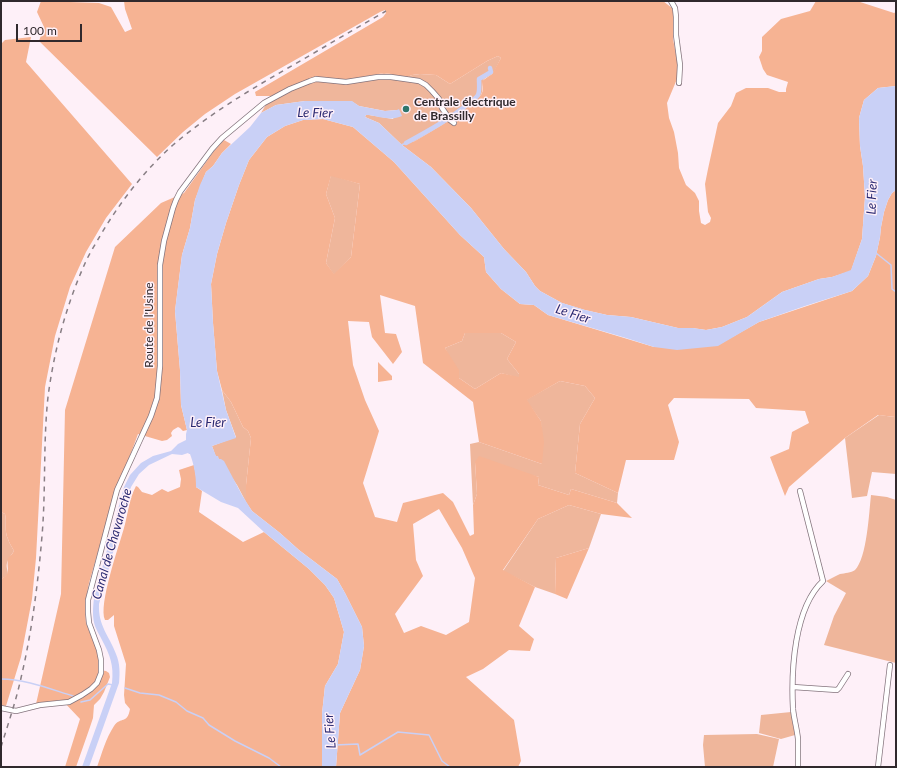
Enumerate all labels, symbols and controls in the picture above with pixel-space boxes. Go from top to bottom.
scale bar [18,16,84,42]
text: 100 m [23,23,57,38]
place label: Centrale électrique de Brassilly [414,95,516,123]
marker: Centrale électrique de Brassilly [401,104,411,114]
water label: Le Fier [297,105,333,121]
water label: Le Fier [864,179,880,215]
street label: Route de l'Usine [142,282,156,368]
water label: Le Fier [554,301,592,327]
water label: Le Fier [190,415,226,431]
water label: Canal de Chavaroche [89,487,135,601]
water label: Le Fier [321,713,339,749]

